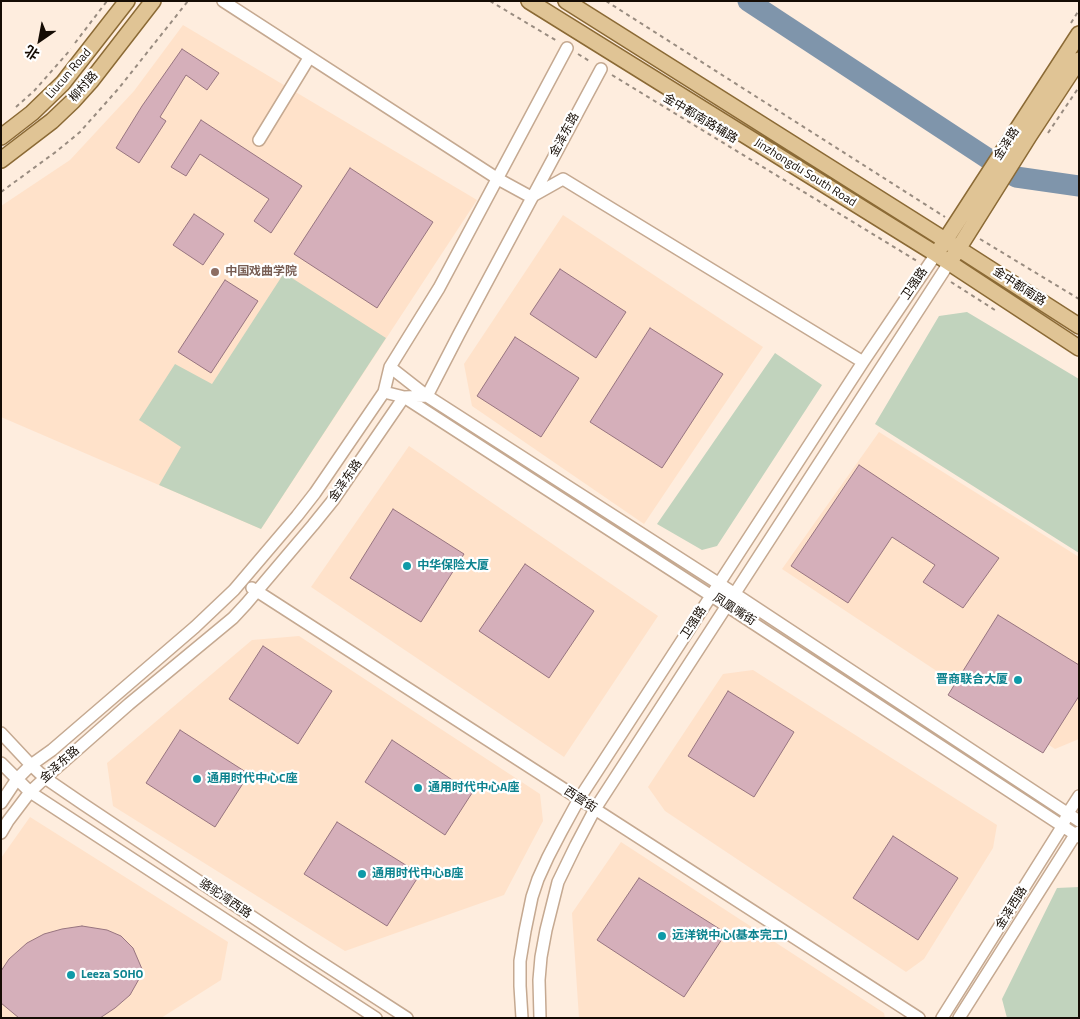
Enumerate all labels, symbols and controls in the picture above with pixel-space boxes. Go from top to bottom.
north arrow [15,15,65,65]
text: 北 [20,40,43,66]
street label: Liucun Road [43,46,95,102]
street label: 柳村路 [67,69,101,105]
street label: 金中都南路辅路 [660,91,740,147]
street label: 金泽东路 [547,110,583,160]
street label: 金泽路 [991,125,1023,163]
street label: Jinzhongdu South Road [751,136,859,210]
place label: 中国戏曲学院 [225,265,297,279]
street label: 卫强路 [899,265,931,303]
street label: 金中都南路 [990,265,1048,309]
marker: 中国戏曲学院 [209,266,221,278]
street label: 金泽东路 [326,457,366,505]
place label: 中华保险大厦 [417,559,489,573]
marker: 中华保险大厦 [401,560,413,572]
street label: 凤凰嘴街 [710,591,758,629]
street label: 卫强路 [678,604,710,642]
place label: 晋商联合大厦 [936,673,1008,687]
marker: 晋商联合大厦 [1012,674,1024,686]
street label: 金泽东路 [37,744,83,786]
place label: 通用时代中心C座 [207,772,298,786]
marker: 通用时代中心C座 [191,773,203,785]
place label: 通用时代中心A座 [428,781,519,795]
marker: 通用时代中心A座 [412,782,424,794]
street label: 西营街 [561,784,599,816]
place label: 通用时代中心B座 [372,867,463,881]
marker: 通用时代中心B座 [356,868,368,880]
street label: 骆驼湾西路 [196,876,254,922]
street label: 金泽西路 [993,884,1031,932]
place label: 远洋锐中心(基本完工) [672,929,787,943]
marker: 远洋锐中心(基本完工) [656,930,668,942]
place label: Leeza SOHO [81,968,143,982]
marker: Leeza SOHO [65,969,77,981]

